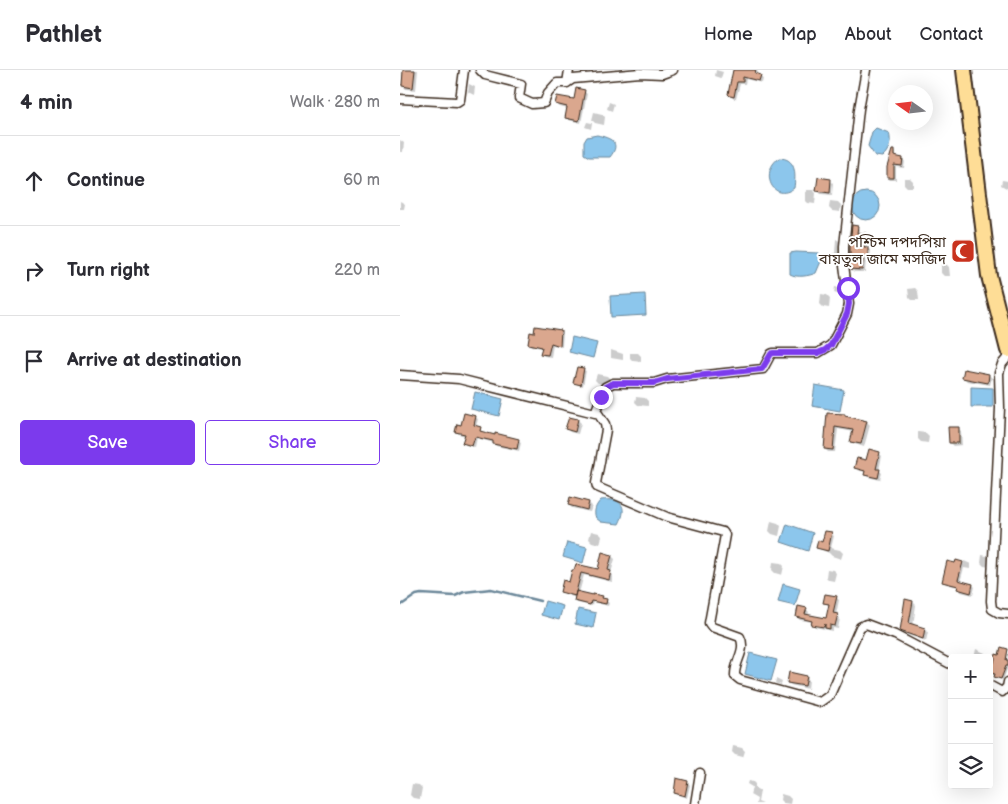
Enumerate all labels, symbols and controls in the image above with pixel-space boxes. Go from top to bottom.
text: Pathlet [25,20,102,49]
text: Home [704,24,753,45]
text: Map [781,24,817,45]
text: About [845,24,892,45]
text: Contact [920,24,983,45]
north arrow [888,85,933,130]
text: 4 min [20,90,73,115]
text: Walk · 280 m [290,93,380,112]
icon: ahead [20,167,48,195]
text: Continue [67,169,145,192]
text: 60 m [343,171,380,190]
place label: পশ্চিম দপদপিয়া বায়তুল জামে মসজিদ [818,233,947,269]
mosque icon: পশ্চিম দপদপিয়া বায়তুল জামে মসজিদ [950,238,976,264]
icon: right [20,257,48,285]
text: Turn right [67,259,150,282]
text: 220 m [334,261,380,280]
route start [837,277,860,300]
icon: arrive [20,347,48,375]
text: Arrive at destination [67,349,242,372]
route end [590,386,613,409]
button: Save [20,420,195,465]
button: Share [205,420,380,465]
map controls [948,654,993,789]
button: + [948,654,993,699]
button: − [948,699,993,744]
button: layers [948,744,993,789]

